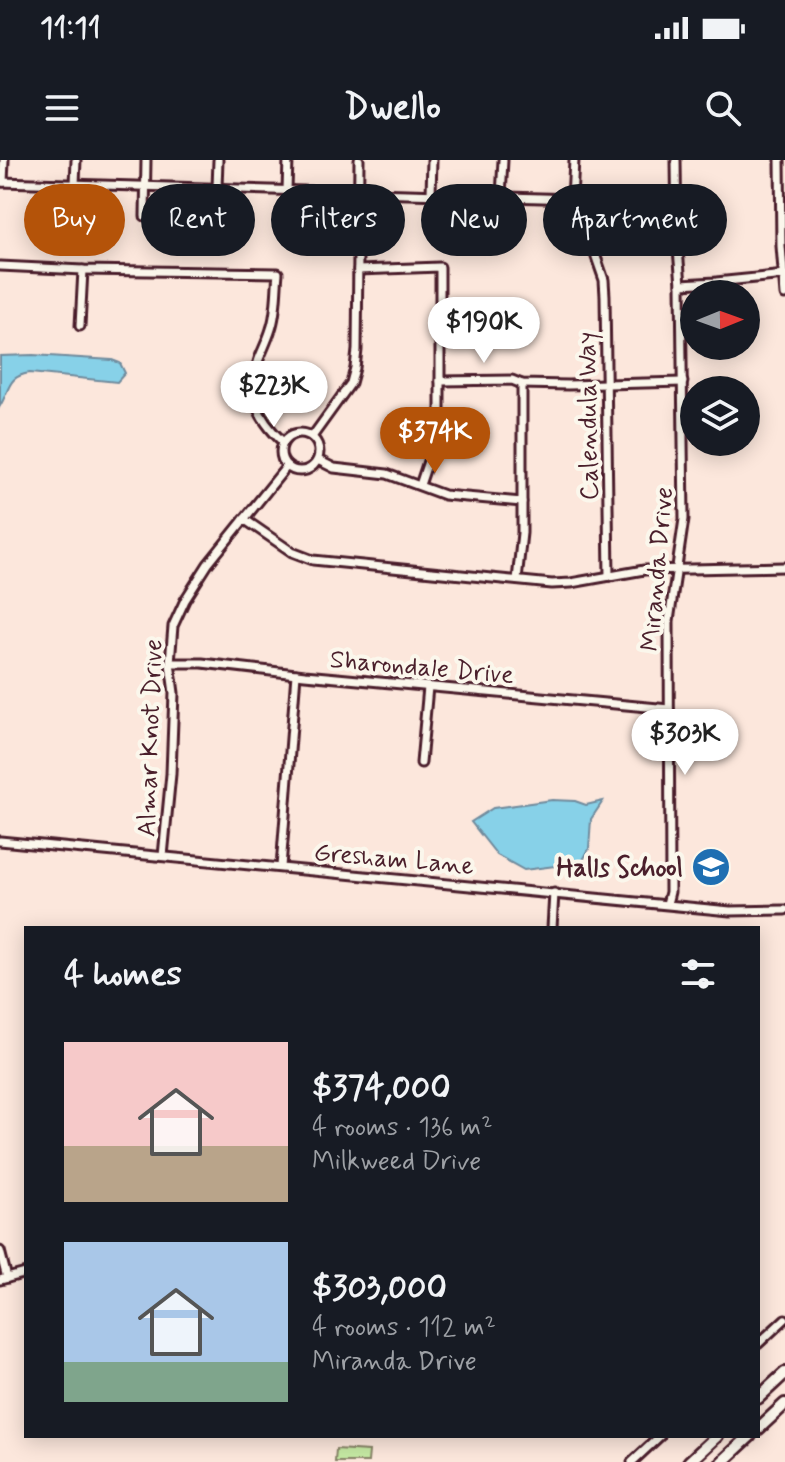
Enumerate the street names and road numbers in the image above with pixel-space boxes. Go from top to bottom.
street label: Calendula Way [571,331,607,501]
street label: Miranda Drive [634,486,682,653]
street label: Almar Knot Drive [131,638,171,838]
street label: Sharondale Drive [328,643,516,693]
street label: Gresham Lane [312,836,475,884]

